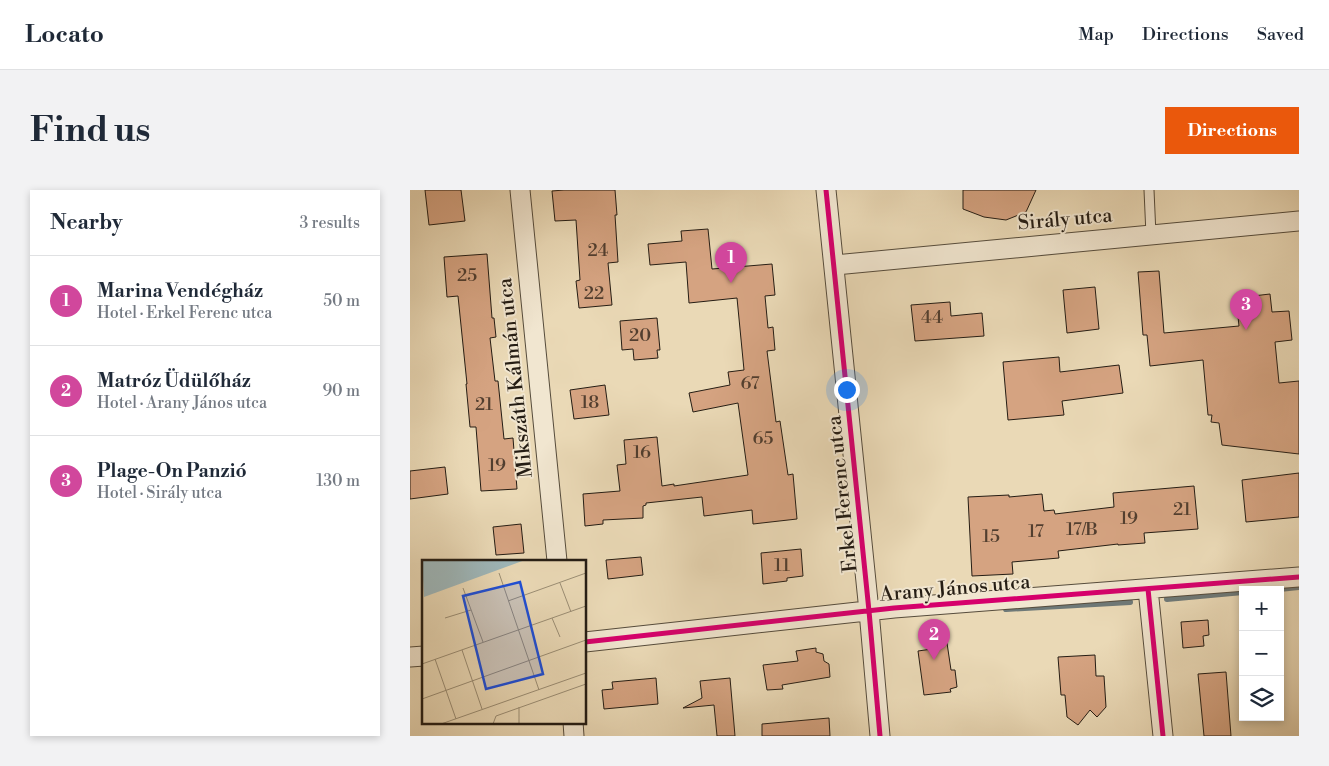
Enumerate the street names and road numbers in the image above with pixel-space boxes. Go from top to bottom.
street label: Sirály utca [1017,203,1114,237]
street label: Mikszáth Kálmán utca [493,276,539,479]
street label: Erkel Ferenc utca [822,413,864,574]
street label: Arany János utca [878,570,1032,608]

